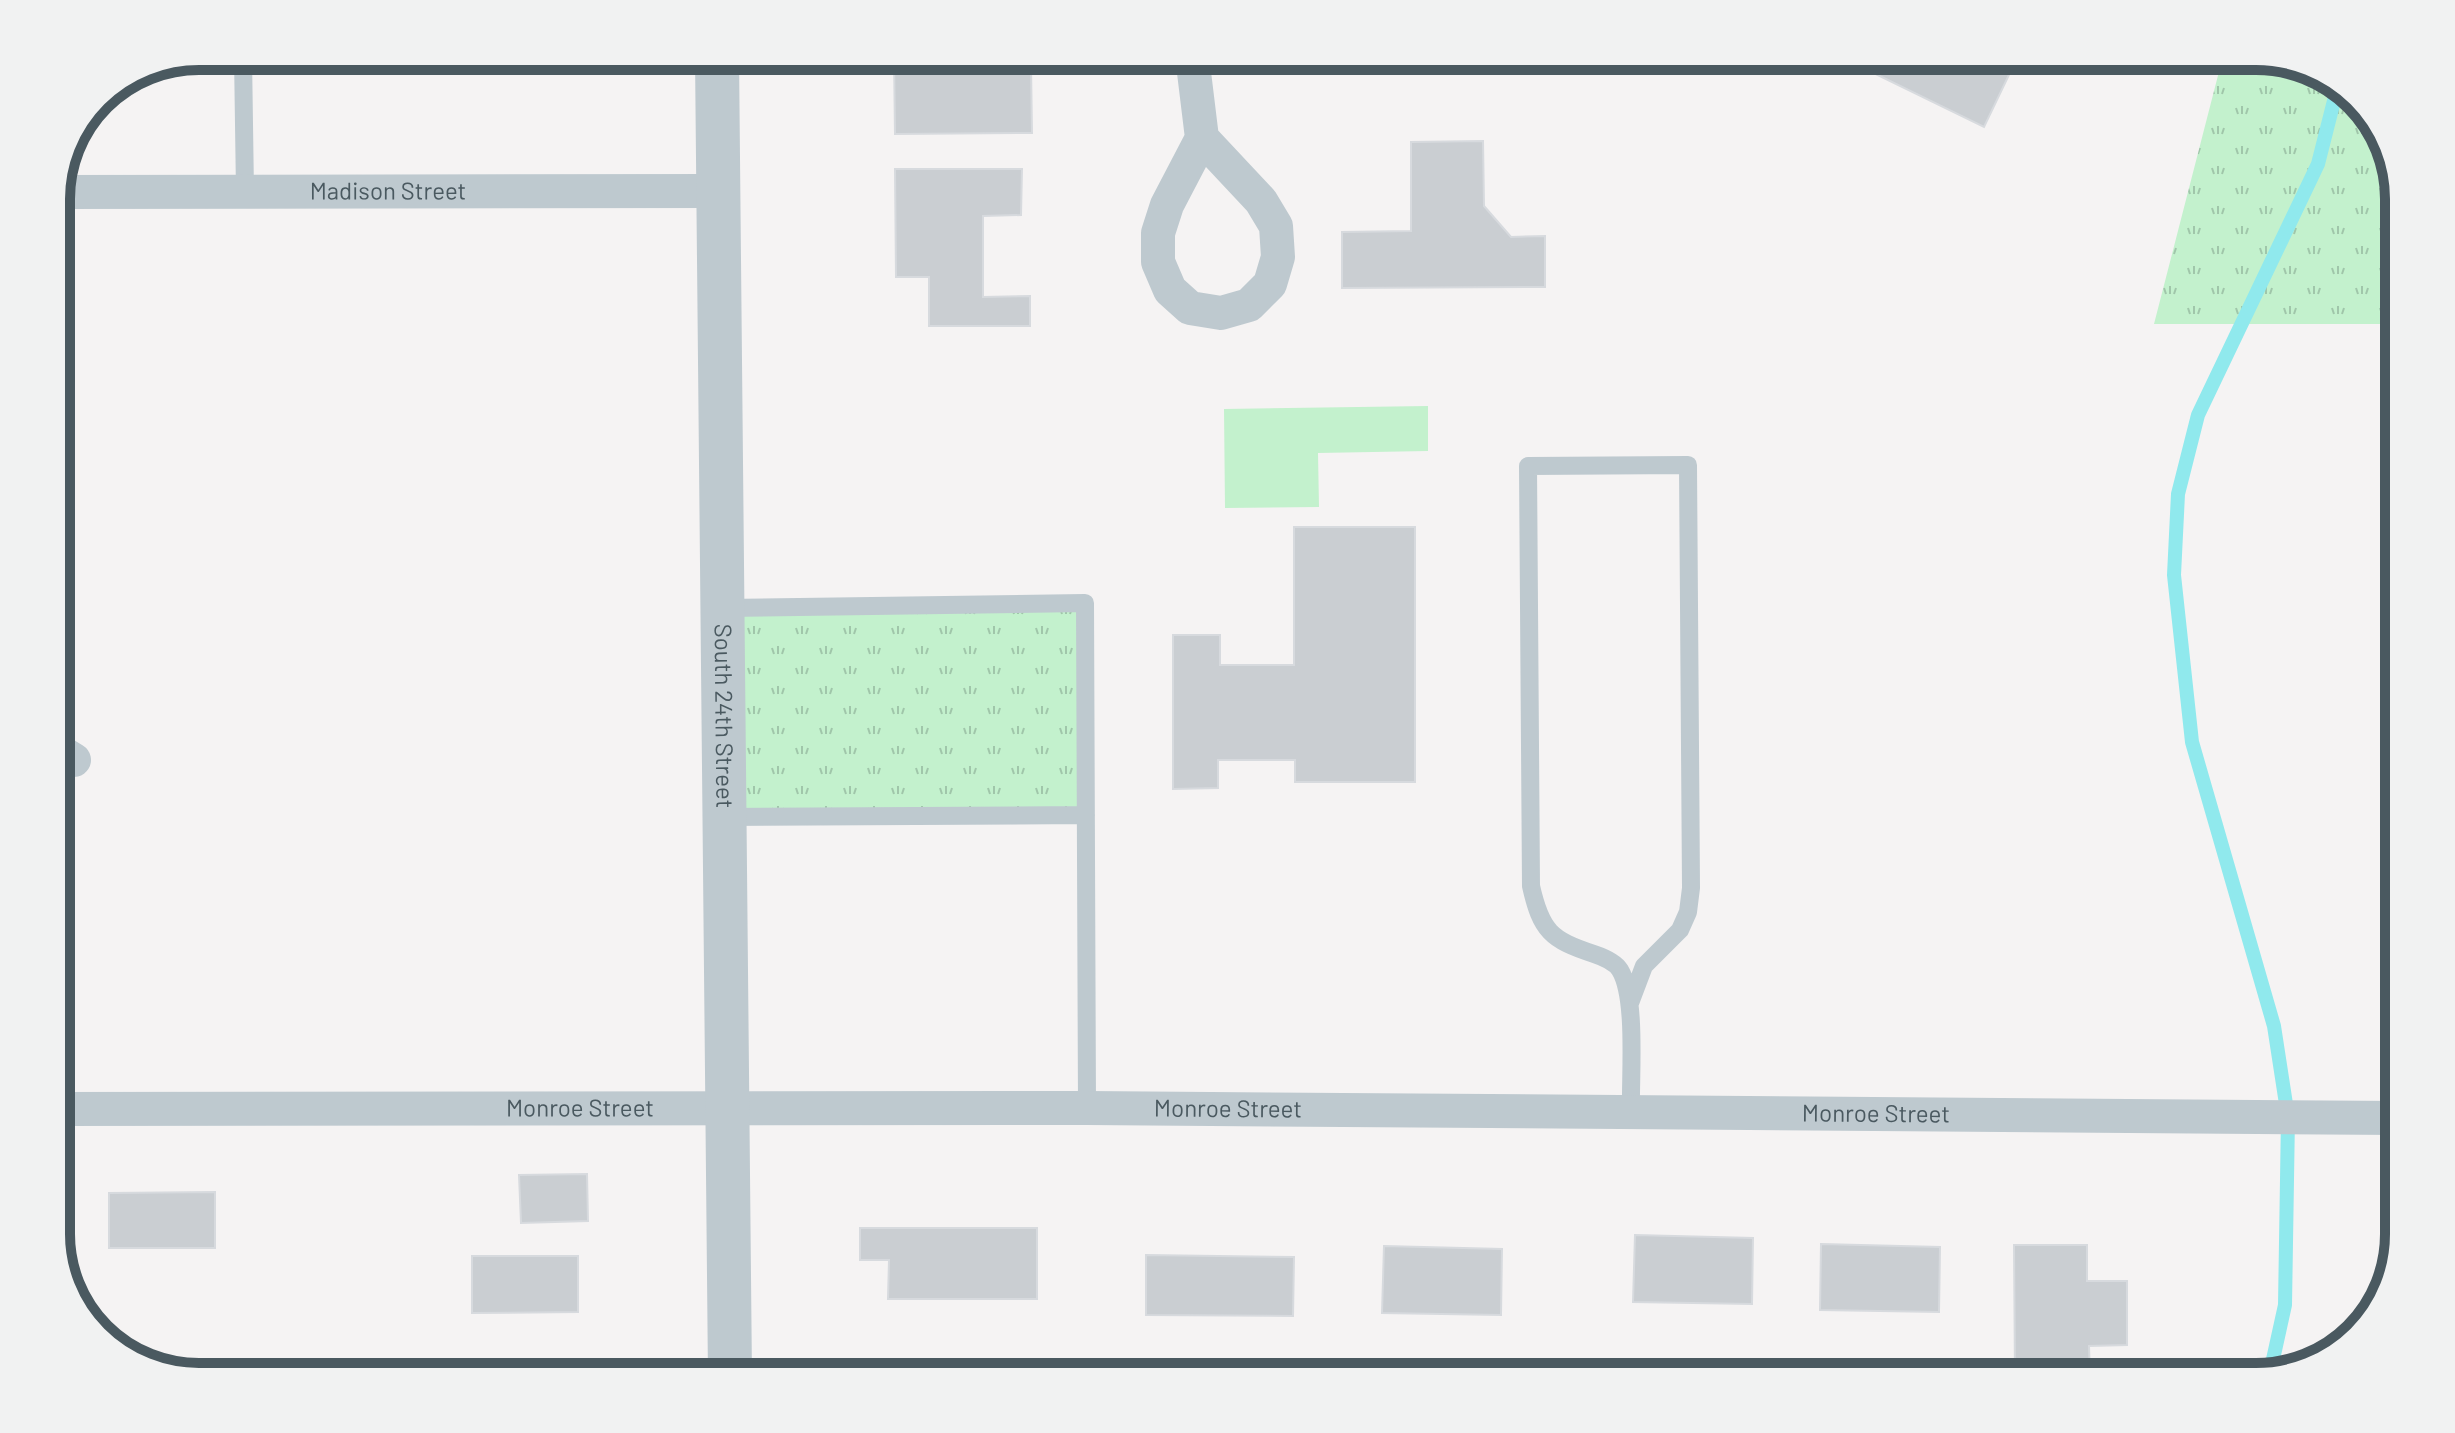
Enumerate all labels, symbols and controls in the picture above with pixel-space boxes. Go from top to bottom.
street label: Madison Street [310,175,466,205]
street label: South 24th Street [710,623,740,808]
street label: Monroe Street [506,1092,654,1122]
street label: Monroe Street [1154,1093,1302,1123]
street label: Monroe Street [1802,1097,1950,1128]

